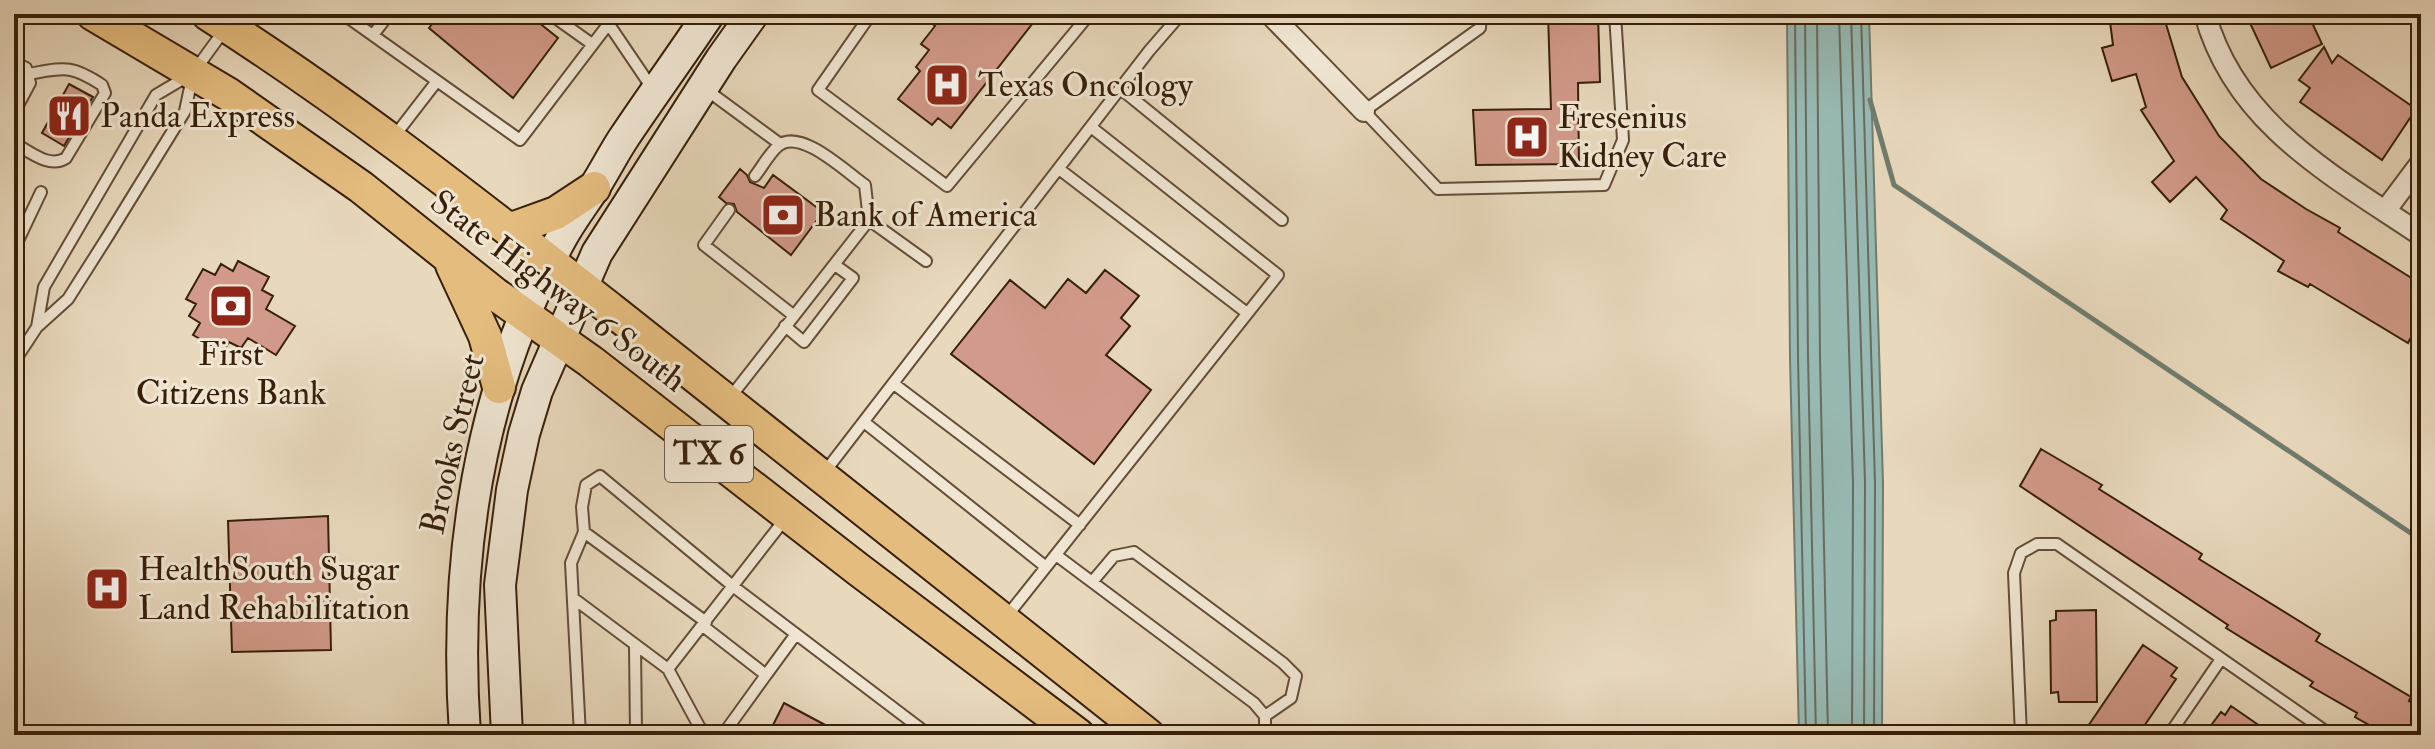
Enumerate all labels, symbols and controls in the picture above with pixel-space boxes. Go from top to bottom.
hospital icon: Texas Oncology [923,61,971,109]
place label: Texas Oncology [978,64,1194,107]
restaurant icon: Panda Express [45,92,93,140]
place label: Panda Express [100,95,295,138]
place label: Fresenius Kidney Care [1558,96,1727,178]
hospital icon: Fresenius Kidney Care [1503,113,1551,161]
street label: State Highway 6 South [421,181,695,402]
bank icon: Bank of America [759,191,807,239]
place label: Bank of America [814,194,1038,237]
bank icon: First Citizens Bank [207,282,255,330]
place label: First Citizens Bank [136,333,326,415]
street label: Brooks Street [411,350,495,538]
road number: TX 6 [665,426,753,482]
place label: HealthSouth Sugar Land Rehabilitation [138,548,410,630]
hospital icon: HealthSouth Sugar Land Rehabilitation [83,565,131,613]

